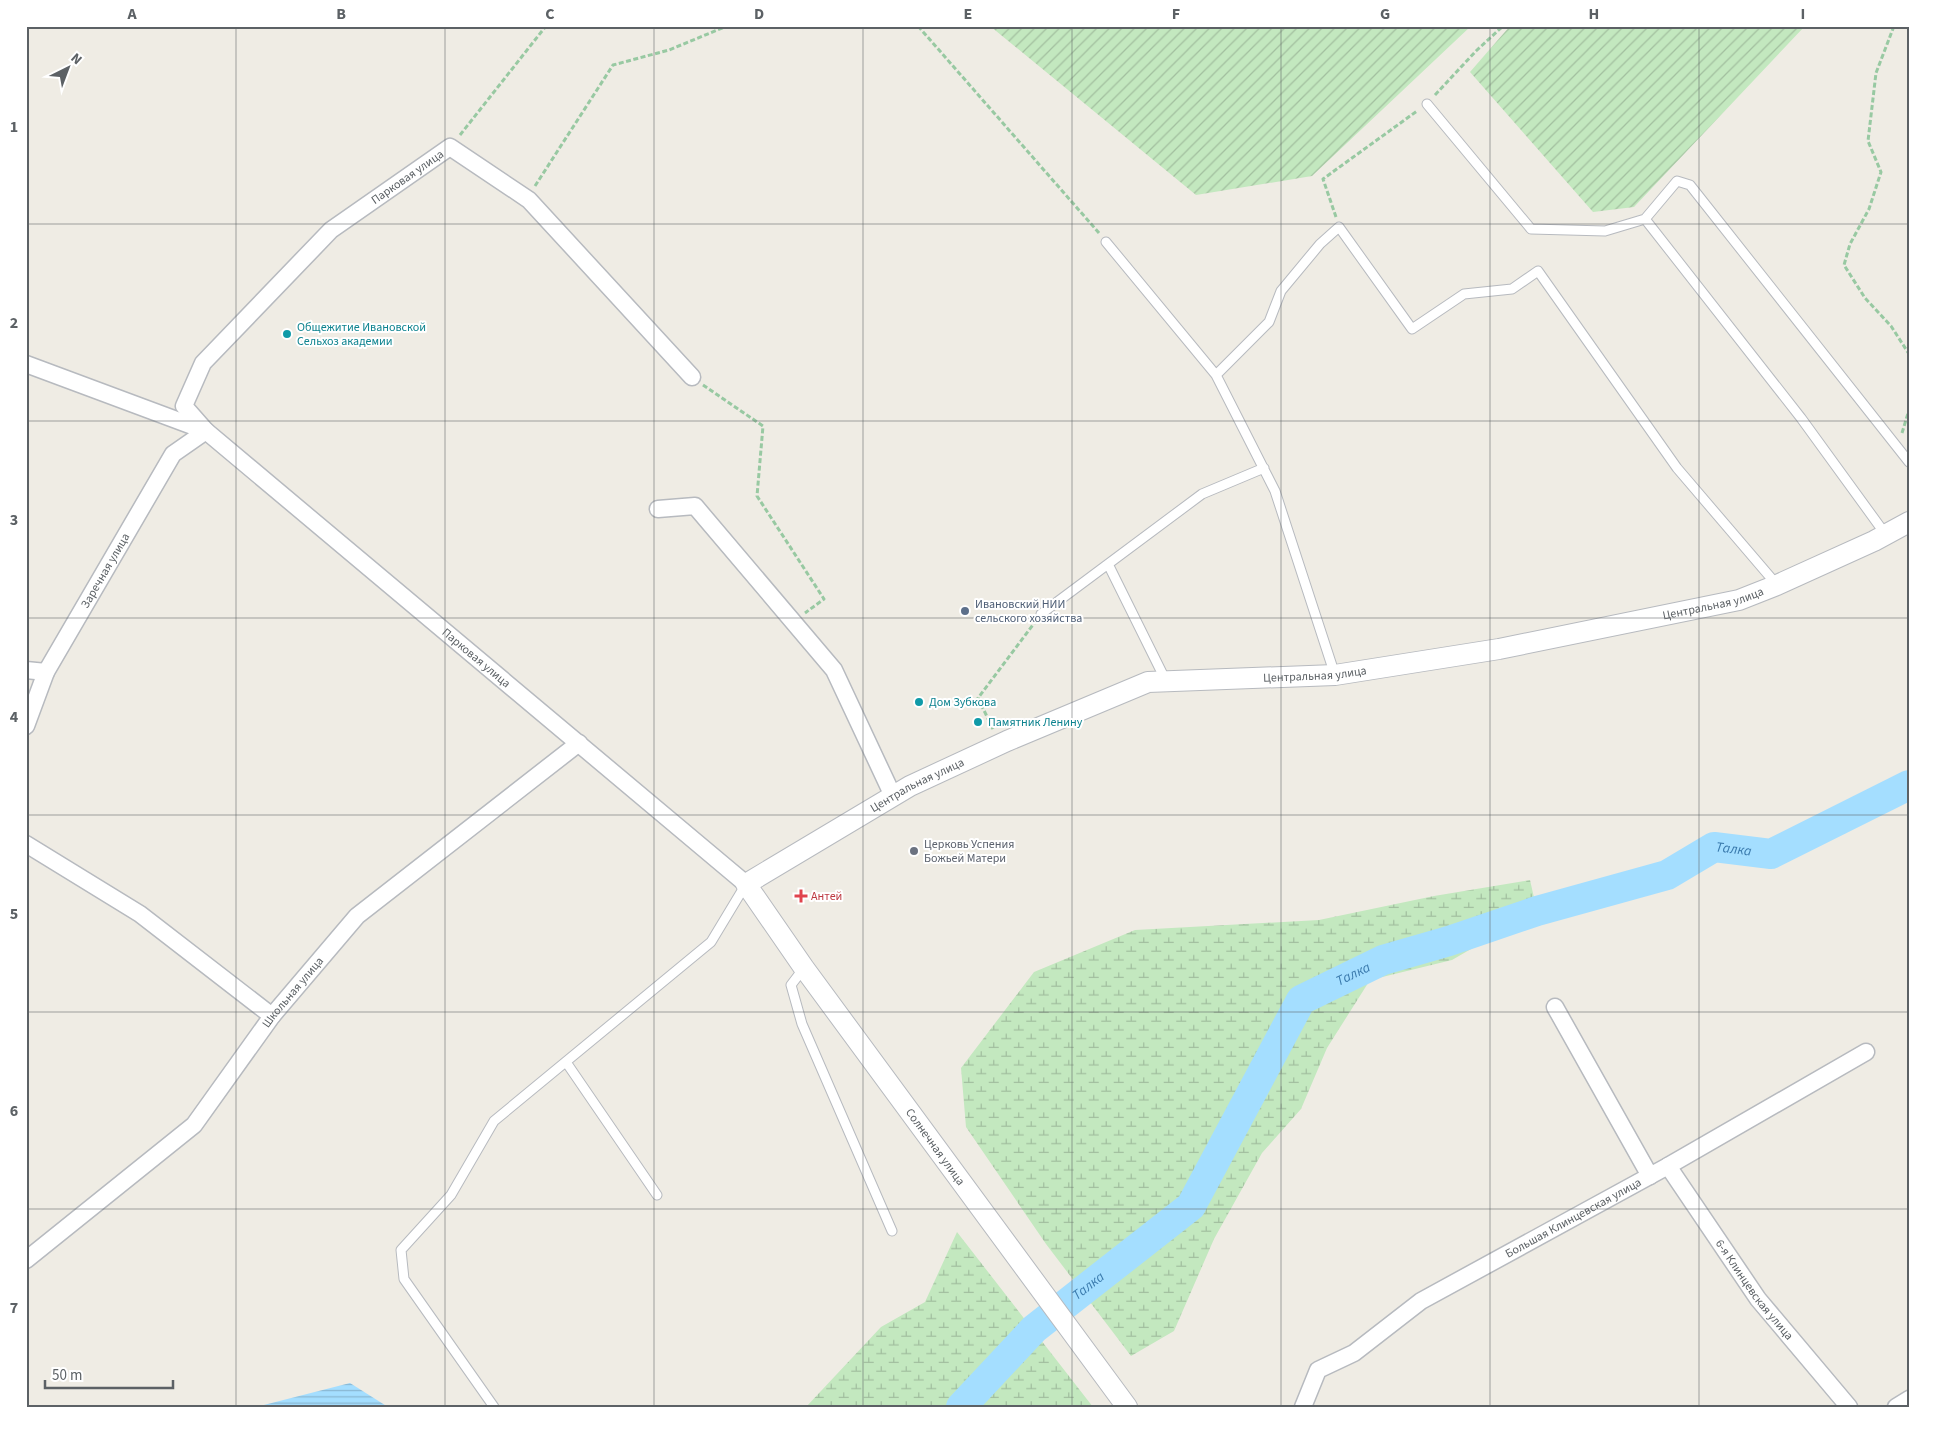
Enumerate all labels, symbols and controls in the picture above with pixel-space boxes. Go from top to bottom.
text: A [126,3,137,25]
text: B [336,3,346,25]
text: C [545,3,555,25]
text: D [754,3,764,25]
text: E [964,3,972,25]
text: F [1172,3,1180,25]
text: G [1380,3,1390,25]
text: H [1589,3,1599,25]
text: I [1801,3,1805,25]
north arrow [42,42,92,92]
text: N [66,49,86,70]
text: 1 [10,116,18,138]
street label: Парковая улица [368,146,447,208]
text: 2 [10,312,18,334]
place label: Общежитие Ивановской Сельхоз академии [297,319,426,350]
marker: Общежитие Ивановской Сельхоз академии [281,328,293,340]
text: 3 [10,509,18,531]
street label: Заречная улица [77,530,134,611]
street label: Центральная улица [1661,583,1766,624]
place label: Ивановский НИИ сельского хозяйства [975,596,1082,627]
marker: Ивановский НИИ сельского хозяйства [959,605,971,617]
street label: Парковая улица [438,624,514,692]
street label: Центральная улица [1263,662,1368,686]
place label: Дом Зубкова [929,694,996,711]
marker: Дом Зубкова [913,696,925,708]
text: 4 [10,706,19,728]
place label: Памятник Ленину [988,714,1083,731]
marker: Памятник Ленину [972,716,984,728]
street label: Центральная улица [867,754,967,816]
place label: Церковь Успения Божьей Матери [924,836,1014,867]
water label: Талка [1714,837,1753,862]
marker: Церковь Успения Божьей Матери [908,845,920,857]
place label: Антей [811,888,842,905]
marker: Антей [795,890,807,902]
text: 5 [10,903,18,925]
street label: Школьная улица [258,953,327,1031]
water label: Талка [1333,957,1374,991]
text: 6 [10,1100,18,1122]
street label: Солнечная улица [901,1105,969,1189]
street label: Большая Клинцевская улица [1502,1174,1644,1262]
street label: 6-я Клинцевская улица [1712,1236,1797,1344]
water label: Талка [1068,1267,1109,1305]
text: 7 [10,1297,18,1319]
scale bar [45,1358,172,1390]
text: 50 m [52,1365,82,1386]

